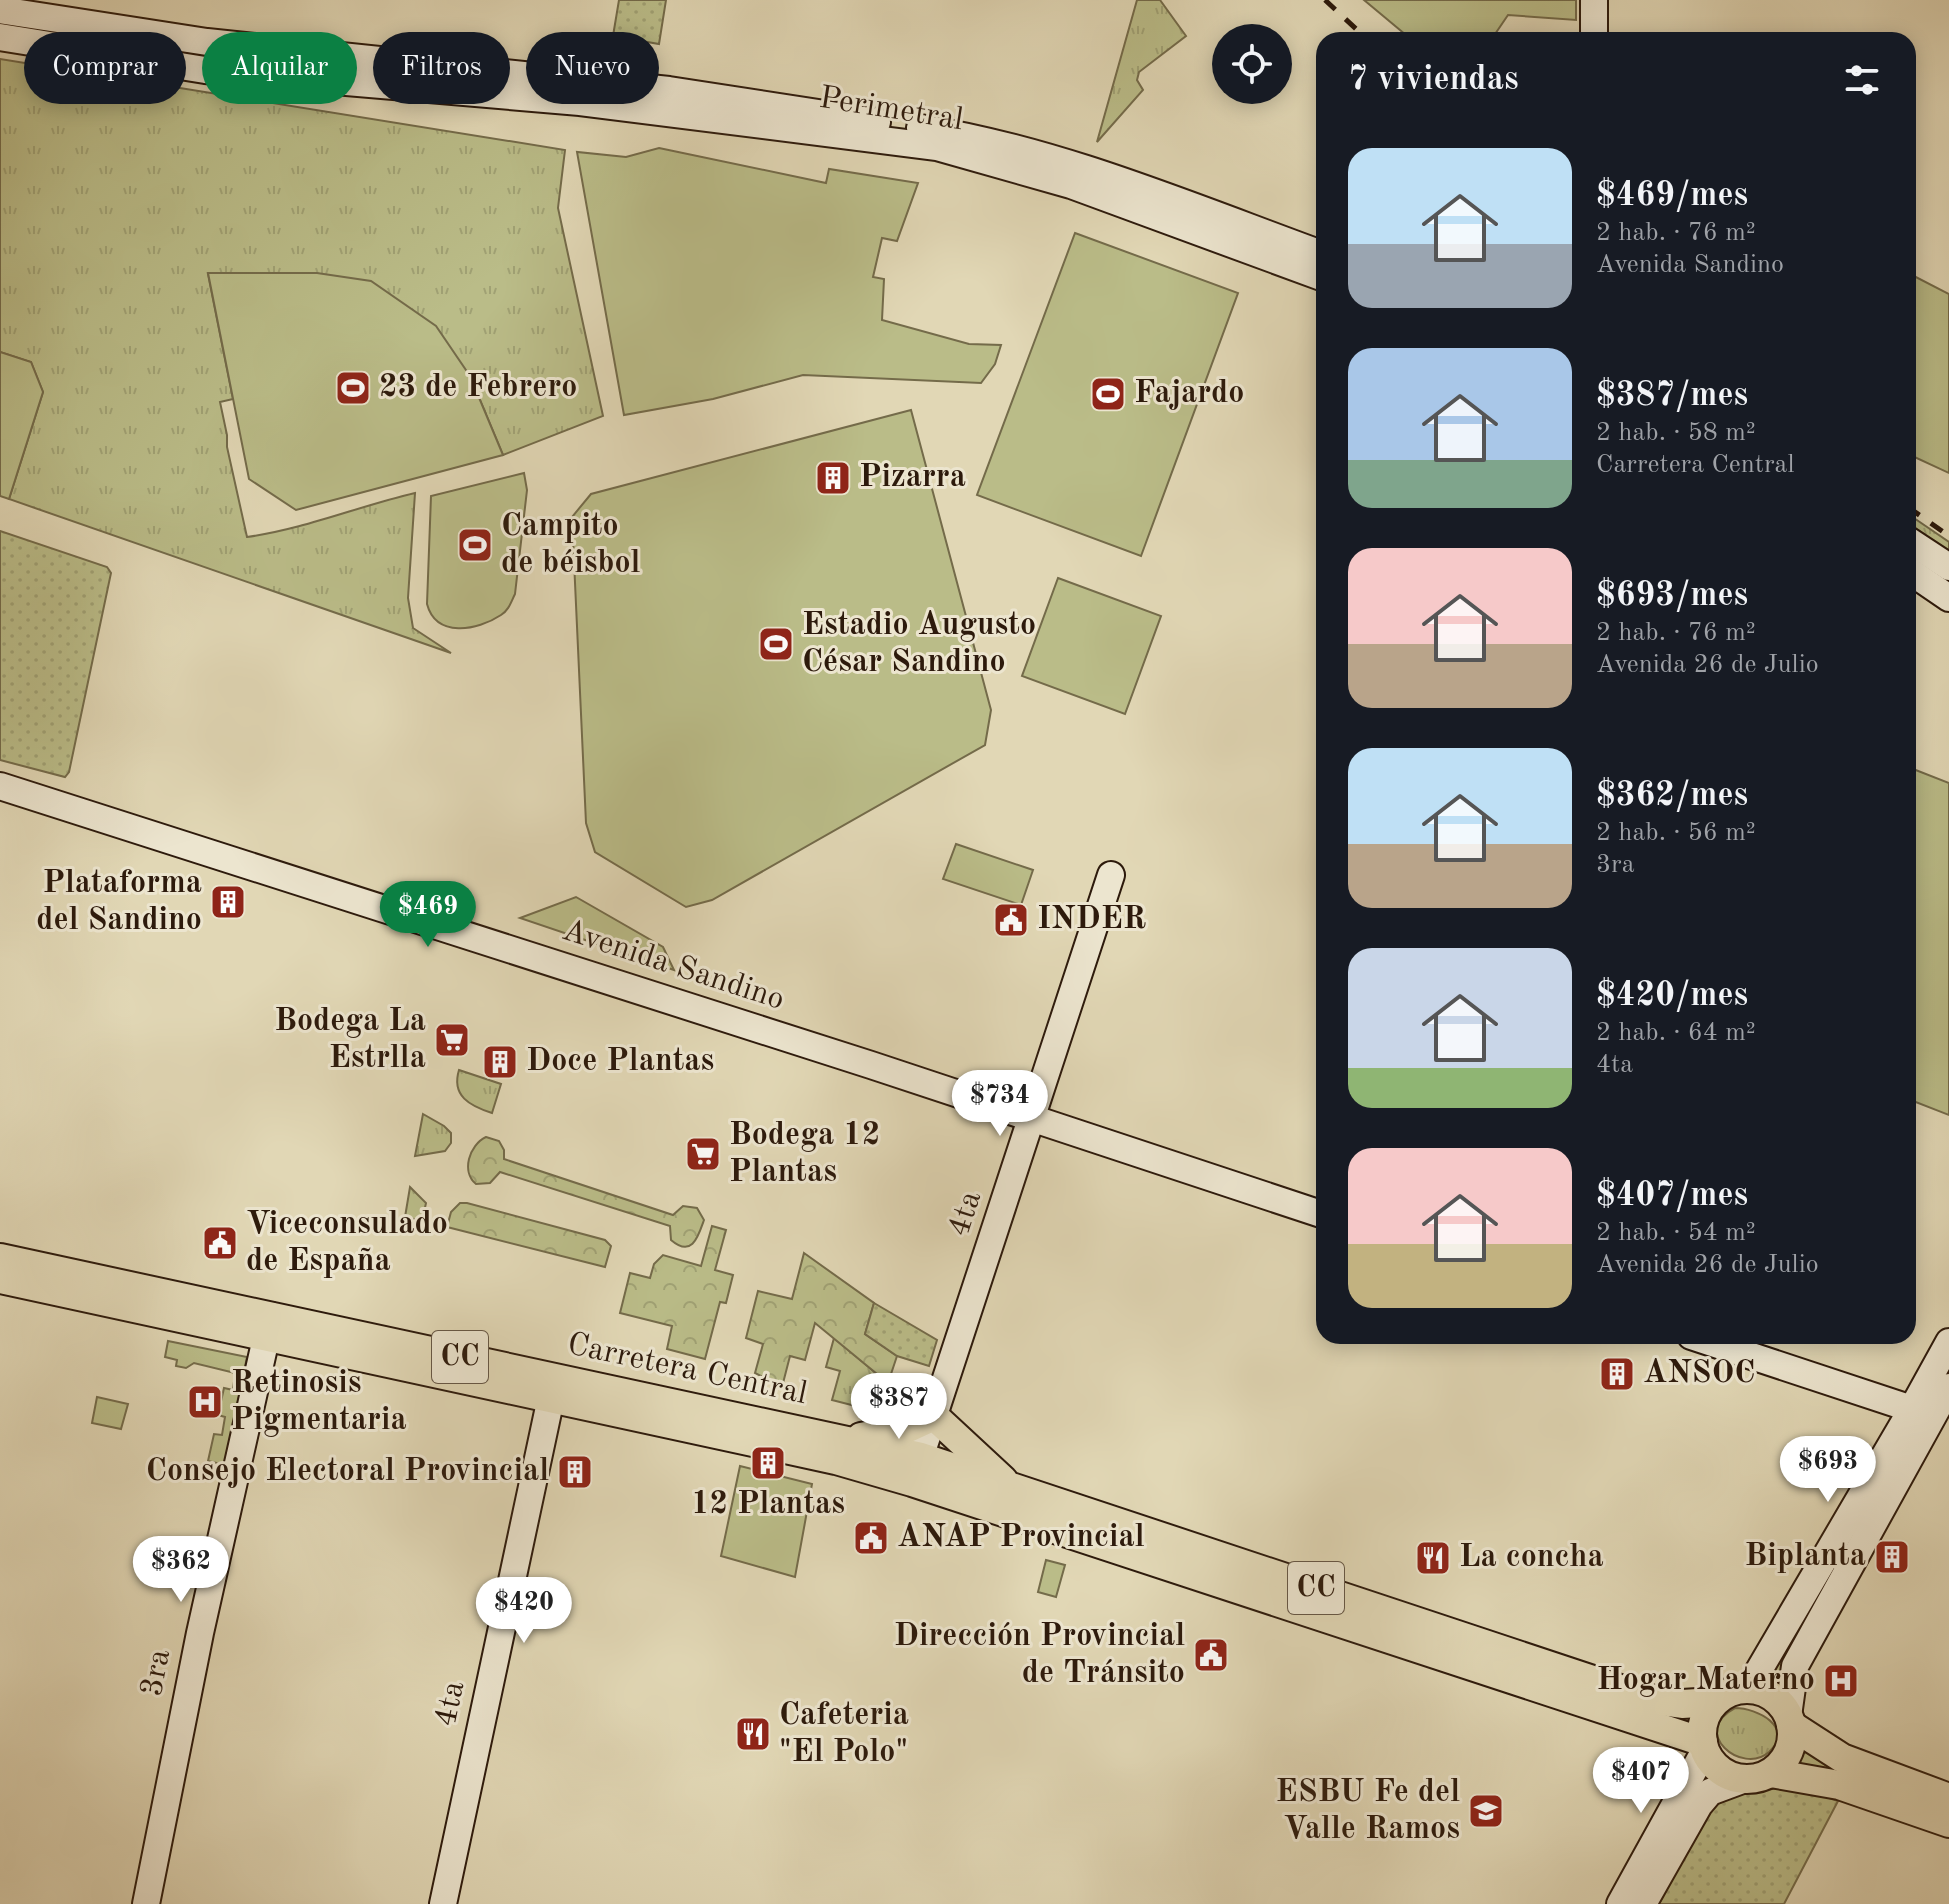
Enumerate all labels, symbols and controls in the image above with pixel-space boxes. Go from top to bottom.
map controls [1212,24,1292,104]
button: locate [1212,24,1292,104]
chip: Comprar [24,32,186,104]
chip: Alquilar [202,32,357,104]
chip: Filtros [373,32,510,104]
chip: Nuevo [526,32,659,104]
icon: filters [1840,58,1884,102]
text: 7 viviendas [1348,63,1519,97]
street label: Perimetral [817,83,965,137]
text: $469/mes [1596,179,1748,213]
icon: home [1412,180,1508,276]
text: 2 hab. · 76 m² [1596,220,1756,246]
text: Avenida Sandino [1596,252,1784,278]
sports icon: 23 de Febrero [334,369,372,407]
place label: 23 de Febrero [379,372,577,404]
sports icon: Fajardo [1089,375,1127,413]
place label: Fajardo [1134,378,1244,410]
text: $387/mes [1596,379,1748,413]
icon: home [1412,380,1508,476]
text: 2 hab. · 58 m² [1596,420,1756,446]
text: Carretera Central [1596,452,1794,478]
building icon: Pizarra [814,459,852,497]
place label: Pizarra [859,462,966,494]
place label: Campito de béisbol [501,511,641,580]
sports icon: Campito de béisbol [456,526,494,564]
text: $693/mes [1596,579,1748,613]
icon: home [1412,580,1508,676]
place label: Estadio Augusto César Sandino [802,610,1036,679]
text: 2 hab. · 76 m² [1596,620,1756,646]
sports icon: Estadio Augusto César Sandino [757,625,795,663]
text: Avenida 26 de Julio [1596,652,1819,678]
text: $362/mes [1596,779,1748,813]
icon: home [1412,780,1508,876]
text: 2 hab. · 56 m² [1596,820,1756,846]
text: 3ra [1596,852,1635,878]
place label: Plataforma del Sandino [36,868,202,937]
pin: $469 [381,881,475,949]
building icon: Plataforma del Sandino [209,883,247,921]
text: $469 [398,894,458,920]
public building icon: INDER [992,901,1030,939]
place label: INDER [1037,904,1146,936]
street label: Avenida Sandino [558,915,788,1017]
text: $420/mes [1596,979,1748,1013]
icon: home [1412,980,1508,1076]
place label: Bodega La Estrlla [274,1006,426,1075]
text: 2 hab. · 64 m² [1596,1020,1756,1046]
supermarket icon: Bodega La Estrlla [433,1021,471,1059]
building icon: Doce Plantas [481,1043,519,1081]
place label: Doce Plantas [526,1046,714,1078]
text: 4ta [1596,1052,1633,1078]
pin: $734 [953,1070,1047,1138]
text: $734 [970,1083,1030,1109]
place label: Bodega 12 Plantas [729,1120,880,1189]
supermarket icon: Bodega 12 Plantas [684,1135,722,1173]
text: $407/mes [1596,1179,1748,1213]
icon: home [1412,1180,1508,1276]
street label: 4ta [944,1187,988,1241]
place label: Viceconsulado de España [246,1209,448,1278]
text: 2 hab. · 54 m² [1596,1220,1756,1246]
public building icon: Viceconsulado de España [201,1224,239,1262]
text: Avenida 26 de Julio [1596,1252,1819,1278]
street label: Carretera Central [564,1329,810,1411]
road number: CC [432,1331,488,1383]
building icon: ANSOC [1598,1355,1636,1393]
place label: ANSOC [1643,1358,1755,1390]
place label: Retinosis Pigmentaria [231,1368,407,1437]
pin: $387 [852,1373,946,1441]
hospital icon: Retinosis Pigmentaria [186,1383,224,1421]
text: $387 [869,1386,929,1412]
pin: $693 [1781,1436,1875,1504]
building icon: 12 Plantas [749,1444,787,1482]
text: $693 [1798,1449,1858,1475]
building icon: Consejo Electoral Provincial [556,1453,594,1491]
place label: Consejo Electoral Provincial [146,1456,549,1488]
place label: 12 Plantas [691,1489,845,1521]
public building icon: ANAP Provincial [852,1519,890,1557]
place label: ANAP Provincial [897,1522,1145,1554]
pin: $362 [134,1536,228,1604]
building icon: Biplanta [1873,1538,1911,1576]
restaurant icon: La concha [1414,1539,1452,1577]
place label: Biplanta [1745,1541,1866,1573]
place label: La concha [1459,1542,1604,1574]
text: $362 [151,1549,211,1575]
road number: CC [1288,1562,1344,1614]
pin: $420 [477,1577,571,1645]
text: $420 [494,1590,554,1616]
place label: Dirección Provincial de Tránsito [894,1621,1185,1690]
public building icon: Dirección Provincial de Tránsito [1192,1636,1230,1674]
street label: 3ra [137,1646,177,1699]
hospital icon: Hogar Materno [1822,1662,1860,1700]
place label: Hogar Materno [1596,1665,1815,1697]
street label: 4ta [431,1678,471,1730]
place label: Cafeteria "El Polo" [779,1700,909,1769]
restaurant icon: Cafeteria "El Polo" [734,1715,772,1753]
pin: $407 [1594,1747,1688,1815]
text: $407 [1611,1760,1671,1786]
place label: ESBU Fe del Valle Ramos [1276,1777,1460,1846]
school or university icon: ESBU Fe del Valle Ramos [1467,1792,1505,1830]

